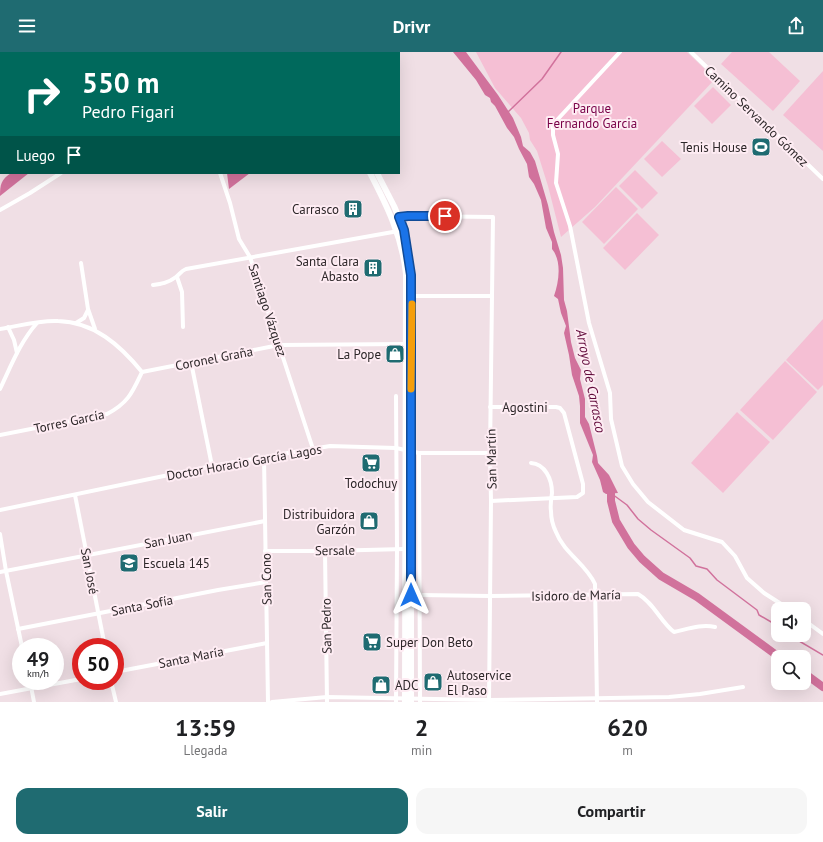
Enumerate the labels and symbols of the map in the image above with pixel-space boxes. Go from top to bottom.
street label: Camino Servando Gómez [701,62,812,171]
park label: Parque Fernando Garcia [547,100,637,132]
sports icon: Tenis House [750,136,772,158]
place label: Tenis House [681,139,747,156]
building icon: Carrasco [342,198,364,220]
pin [428,199,462,233]
place label: Carrasco [292,201,339,218]
place label: Santa Clara Abasto [296,253,359,285]
building icon: Santa Clara Abasto [362,257,384,279]
street label: Santiago Vázquez [244,261,291,359]
water label: Arroyo de Carrasco [572,327,610,435]
street label: Coronel Graña [174,343,254,374]
shop icon: La Pope [384,343,406,365]
place label: La Pope [337,346,381,363]
street label: Agostini [502,399,548,416]
street label: Torres García [32,406,106,437]
street label: San Martín [482,429,501,489]
street label: Doctor Horacio García Lagos [165,440,323,485]
supermarket icon: Todochuy [360,452,382,474]
place label: Todochuy [345,475,397,492]
place label: Distribuidora Garzón [283,506,355,538]
shop icon: Distribuidora Garzón [358,510,380,532]
street label: San Juan [143,527,193,552]
street label: Sersale [315,542,355,559]
street label: San José [77,547,102,596]
school or university icon: Escuela 145 [118,552,140,574]
street label: San Cono [258,553,275,605]
place label: Escuela 145 [143,555,210,572]
position arrow [390,574,432,616]
street label: Isidoro de María [531,586,621,605]
street label: Santa Sofía [110,591,174,620]
street label: San Pedro [318,598,335,654]
supermarket icon: Super Don Beto [361,631,383,653]
place label: Super Don Beto [386,634,473,651]
speed limit sign: 50 [72,638,124,690]
street label: Santa María [157,643,225,672]
place label: Autoservice El Paso [447,667,511,699]
shop icon: Autoservice El Paso [422,671,444,693]
shop icon: ADC [370,674,392,696]
place label: ADC [395,677,419,694]

